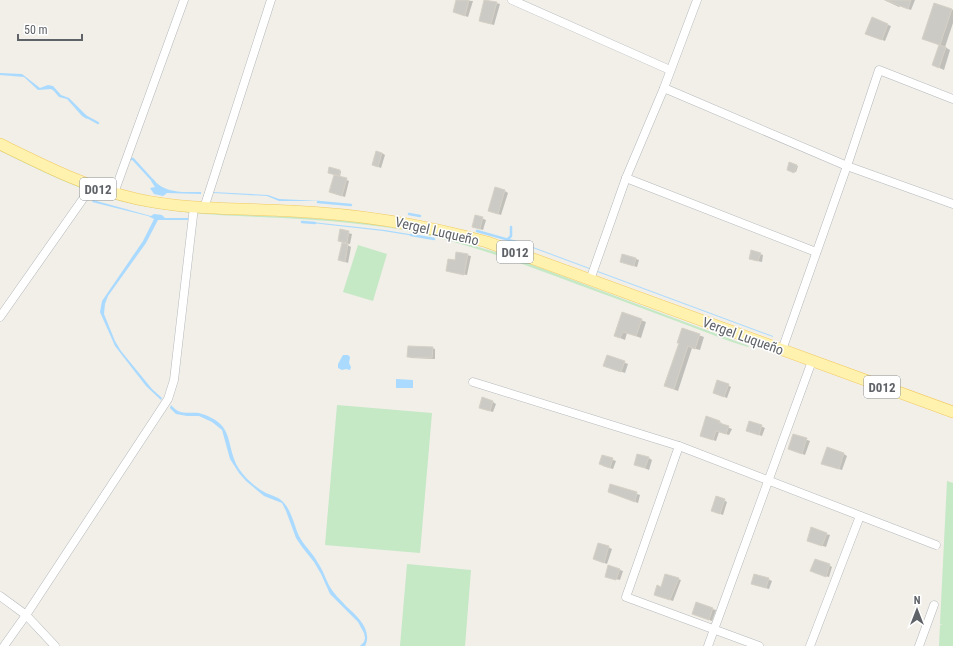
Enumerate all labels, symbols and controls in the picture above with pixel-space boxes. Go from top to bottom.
scale bar [18,16,82,42]
text: 50 m [24,23,48,37]
road number: D012 [80,178,116,200]
street label: Vergel Luqueño [394,214,480,248]
road number: D012 [497,241,533,263]
street label: Vergel Luqueño [700,314,786,358]
road number: D012 [864,376,900,398]
north arrow [897,590,937,630]
text: N [914,594,921,607]

